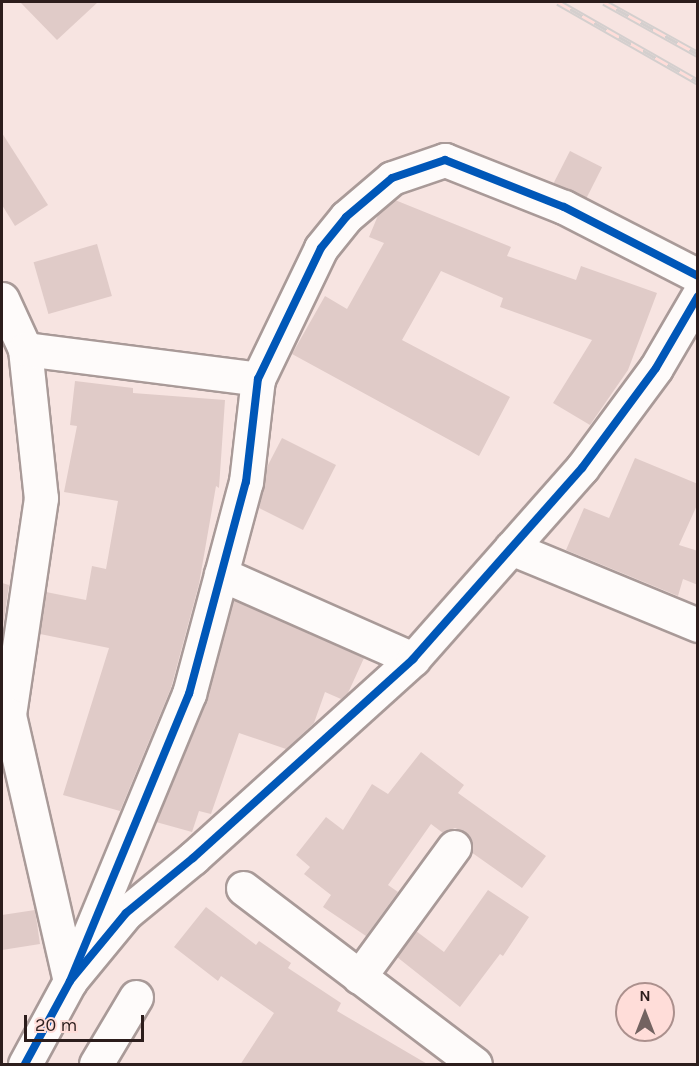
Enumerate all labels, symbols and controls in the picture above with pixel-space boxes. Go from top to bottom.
north arrow [615,982,675,1042]
text: N [639,986,651,1005]
scale bar [27,1003,147,1041]
text: 20 m [35,1014,77,1036]

